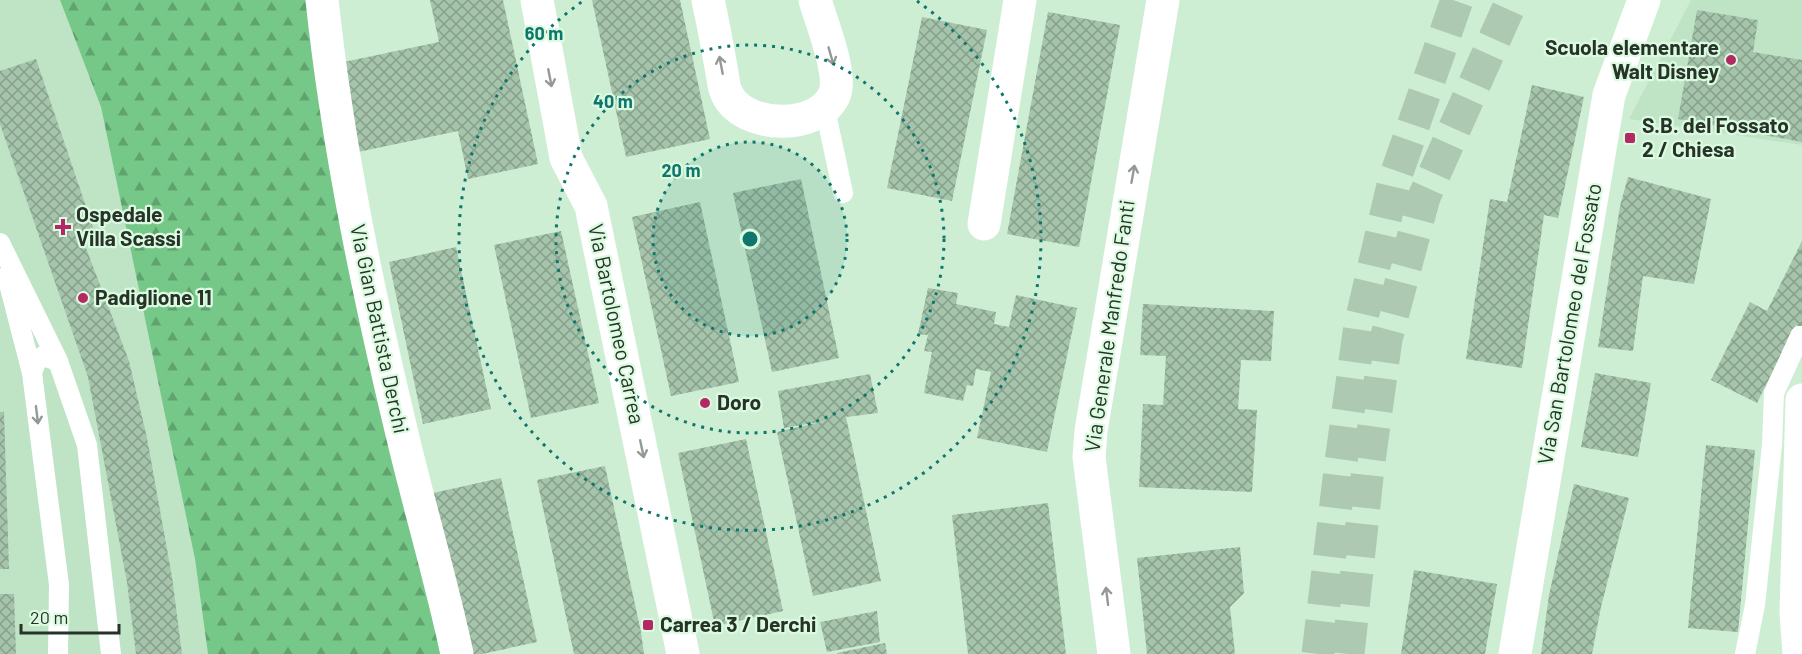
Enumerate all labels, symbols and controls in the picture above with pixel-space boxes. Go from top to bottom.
text: 60 m [525,22,563,44]
place label: Scuola elementare Walt Disney [1545,34,1719,83]
one-way arrow [826,46,837,65]
marker: Scuola elementare Walt Disney [1724,53,1738,67]
one-way arrow [715,56,726,76]
one-way arrow [545,68,556,88]
text: 40 m [593,90,633,112]
place label: S.B. del Fossato 2 / Chiesa [1642,112,1789,161]
marker: S.B. del Fossato 2 / Chiesa [1623,131,1637,145]
text: 20 m [662,159,700,181]
one-way arrow [1127,165,1138,185]
street label: Via San Bartolomeo del Fossato [1531,181,1606,466]
street label: Via Generale Manfredo Fanti [1078,198,1139,453]
place label: Ospedale Villa Scassi [76,201,181,250]
marker: Ospedale Villa Scassi [54,218,72,236]
street label: Via Bartolomeo Carrea [584,221,651,426]
street label: Via Gian Battista Derchi [346,222,415,436]
centre of rings [740,229,760,249]
place label: Padiglione 11 [95,284,212,309]
marker: Padiglione 11 [76,291,90,305]
place label: Doro [717,389,761,414]
marker: Doro [698,396,712,410]
one-way arrow [32,405,43,425]
one-way arrow [637,439,649,458]
one-way arrow [1101,587,1112,606]
scale bar [21,597,118,635]
text: 20 m [30,606,68,628]
place label: Carrea 3 / Derchi [660,611,816,636]
marker: Carrea 3 / Derchi [641,618,655,632]

